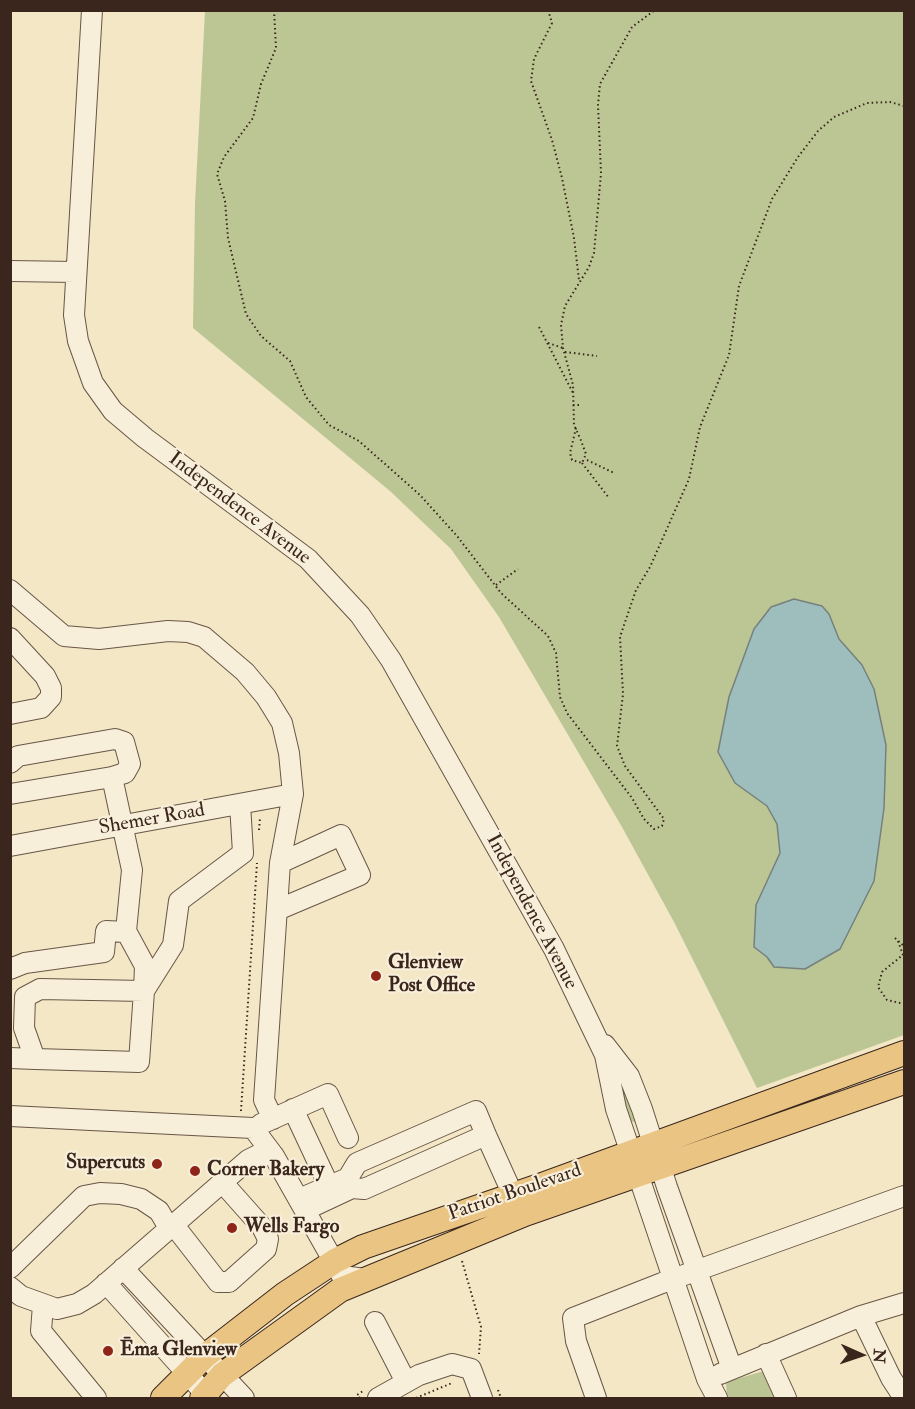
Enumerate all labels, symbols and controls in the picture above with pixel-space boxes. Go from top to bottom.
street label: Independence Avenue [163,448,315,570]
street label: Shemer Road [97,799,207,841]
street label: Independence Avenue [480,830,582,994]
place label: Glenview Post Office [388,952,475,999]
marker: Glenview Post Office [369,969,383,983]
place label: Supercuts [66,1152,145,1176]
marker: Supercuts [150,1157,164,1171]
place label: Corner Bakery [207,1159,324,1183]
street label: Patriot Boulevard [445,1159,585,1227]
marker: Corner Bakery [188,1164,202,1178]
place label: Wells Fargo [244,1216,339,1240]
marker: Wells Fargo [225,1221,239,1235]
north arrow [831,1325,891,1385]
place label: Ēma Glenview [120,1339,237,1363]
marker: Ēma Glenview [101,1344,115,1358]
text: N [869,1348,889,1364]

